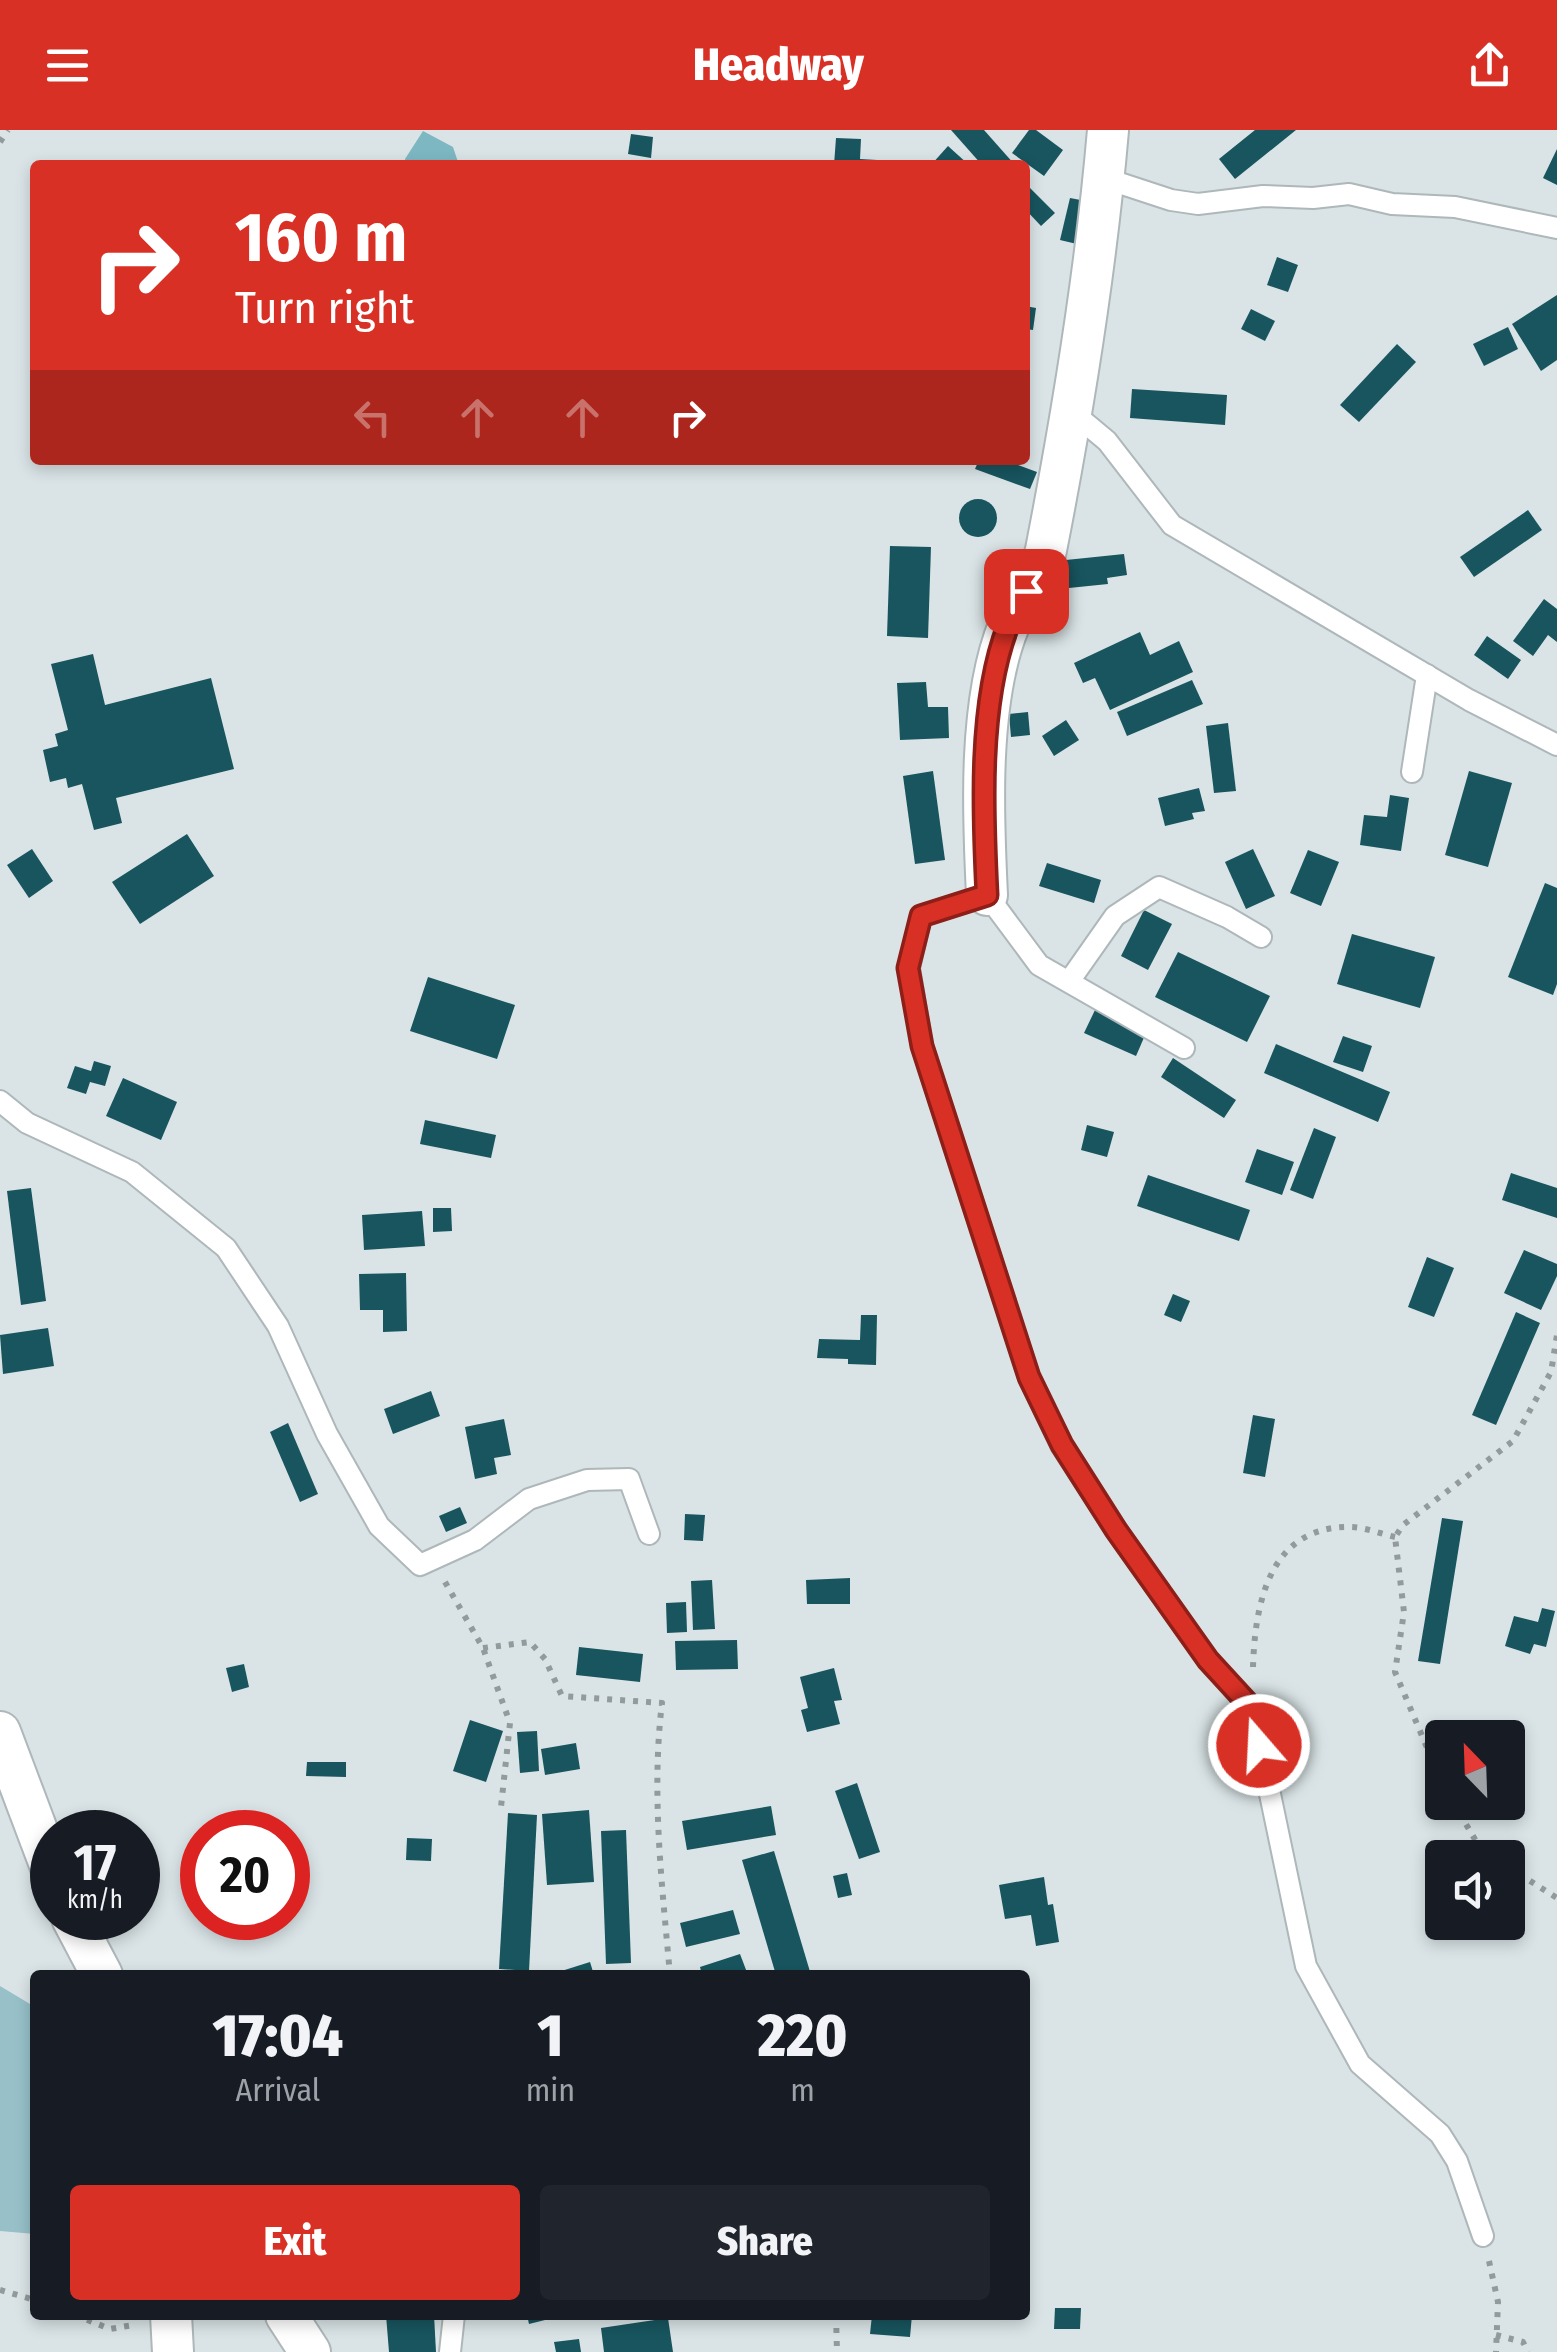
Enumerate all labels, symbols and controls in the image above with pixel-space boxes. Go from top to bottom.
icon: menu [40,38,95,93]
text: Headway [693,38,864,92]
icon: share [1462,38,1517,93]
text: 160 m [235,196,407,280]
icon: right [70,200,200,330]
text: Turn right [235,281,414,335]
icon: left [345,390,400,445]
icon: ahead [450,390,505,445]
icon: ahead [555,390,610,445]
icon: right [660,390,715,445]
pin [984,549,1069,634]
icon: arrive [999,564,1054,619]
position arrow [1207,1693,1311,1797]
north arrow [1425,1720,1525,1820]
map controls [1425,1720,1525,1940]
speed limit sign: 20 [180,1810,310,1940]
text: 17 [74,1833,116,1893]
button: sound [1425,1840,1525,1940]
text: km/h [67,1885,123,1915]
text: 17:04 [213,2000,343,2072]
text: 1 [537,2000,563,2072]
text: 220 [758,2000,847,2072]
text: Arrival [235,2071,320,2109]
text: min [526,2071,575,2109]
text: m [790,2071,815,2109]
button: Exit [70,2185,520,2300]
button: Share [540,2185,990,2300]

